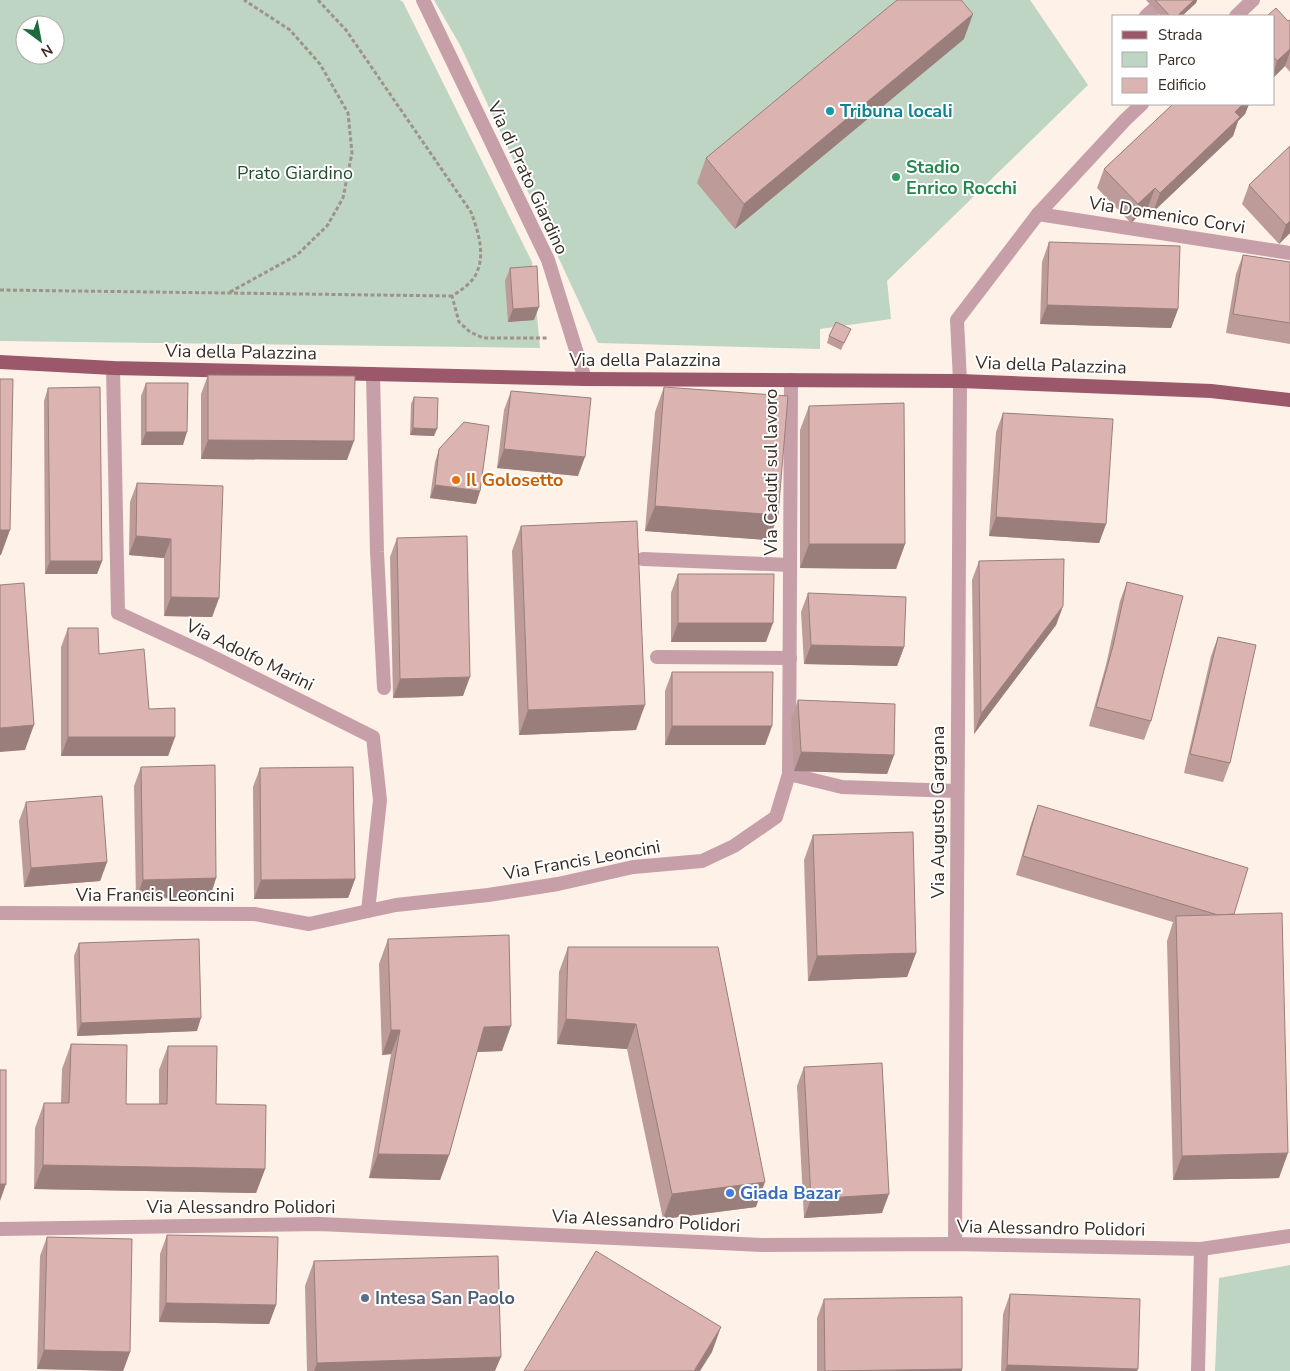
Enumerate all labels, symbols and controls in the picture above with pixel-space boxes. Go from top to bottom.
north arrow [15,15,65,65]
legend [1112,15,1275,105]
text: Strada [1158,25,1202,45]
text: N [37,40,56,61]
text: Parco [1158,50,1196,70]
text: Edificio [1158,75,1206,95]
street label: Via di Prato Giardino [482,97,574,258]
place label: Tribuna locali [840,99,953,123]
marker: Tribuna locali [824,105,836,117]
place label: Stadio Enrico Rocchi [906,155,1017,200]
park label: Prato Giardino [237,161,353,185]
marker: Stadio Enrico Rocchi [890,171,902,183]
street label: Via Domenico Corvi [1086,191,1247,239]
street label: Via della Palazzina [164,339,317,365]
street label: Via della Palazzina [568,348,721,372]
street label: Via della Palazzina [974,350,1127,380]
street label: Via Caduti sul lavoro [759,389,783,556]
place label: Il Golosetto [466,468,563,492]
marker: Il Golosetto [450,474,462,486]
street label: Via Adolfo Marini [181,613,318,696]
street label: Via Augusto Gargana [926,726,950,899]
street label: Via Francis Leoncini [501,834,662,886]
street label: Via Francis Leoncini [75,883,234,907]
place label: Giada Bazar [740,1181,841,1205]
marker: Giada Bazar [724,1187,736,1199]
street label: Via Alessandro Polidori [146,1195,335,1219]
street label: Via Alessandro Polidori [550,1204,741,1238]
street label: Via Alessandro Polidori [955,1214,1146,1242]
place label: Intesa San Paolo [375,1286,515,1310]
marker: Intesa San Paolo [359,1292,371,1304]

